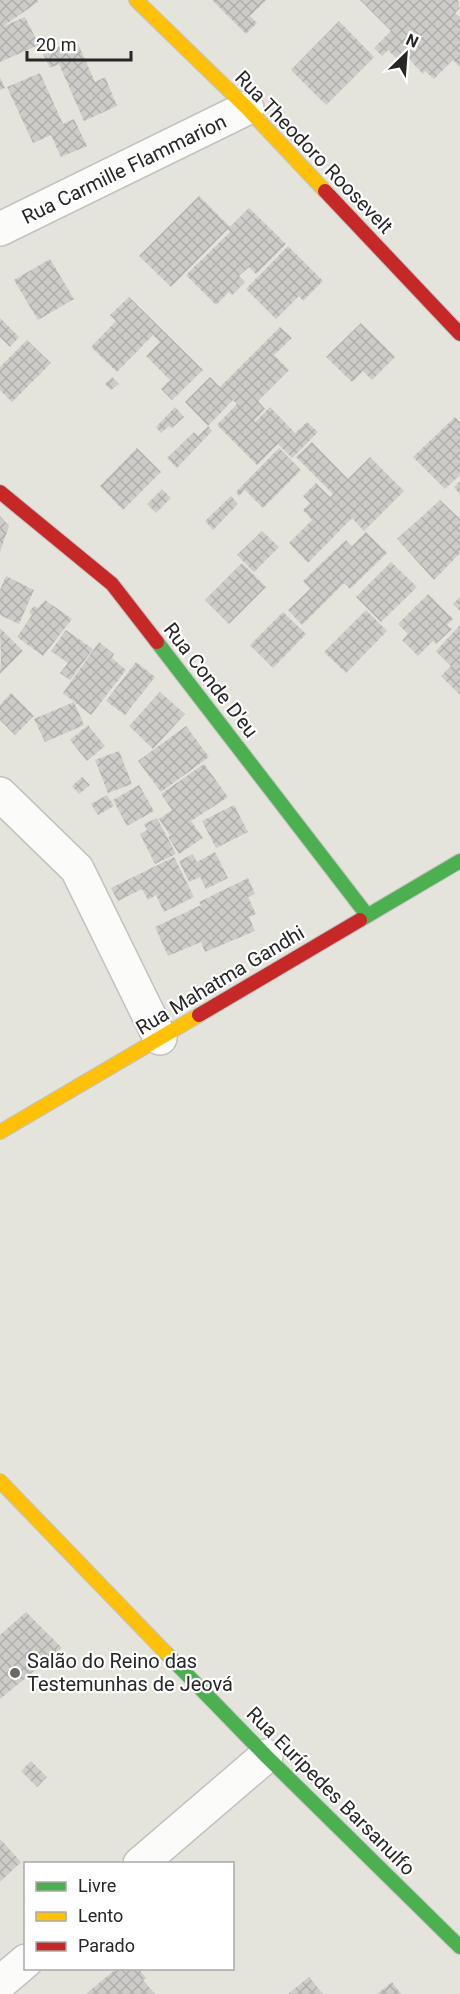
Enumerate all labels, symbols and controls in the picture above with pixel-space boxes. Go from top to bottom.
scale bar [27,24,130,62]
north arrow [376,24,436,84]
text: N [403,30,421,52]
text: 20 m [36,34,76,55]
street label: Rua Theodoro Roosevelt [230,66,398,238]
street label: Rua Carmille Flammarion [18,109,230,229]
street label: Rua Conde D'eu [159,618,263,742]
street label: Rua Mahatma Gandhi [132,920,308,1040]
place label: Salão do Reino das Testemunhas de Jeová [27,1649,233,1696]
marker: Salão do Reino das Testemunhas de Jeová [8,1666,22,1680]
street label: Rua Eurípedes Barsanulfo [242,1702,420,1880]
legend [24,1862,234,1970]
text: Livre [78,1875,116,1896]
text: Lento [78,1905,123,1926]
text: Parado [78,1935,135,1956]

